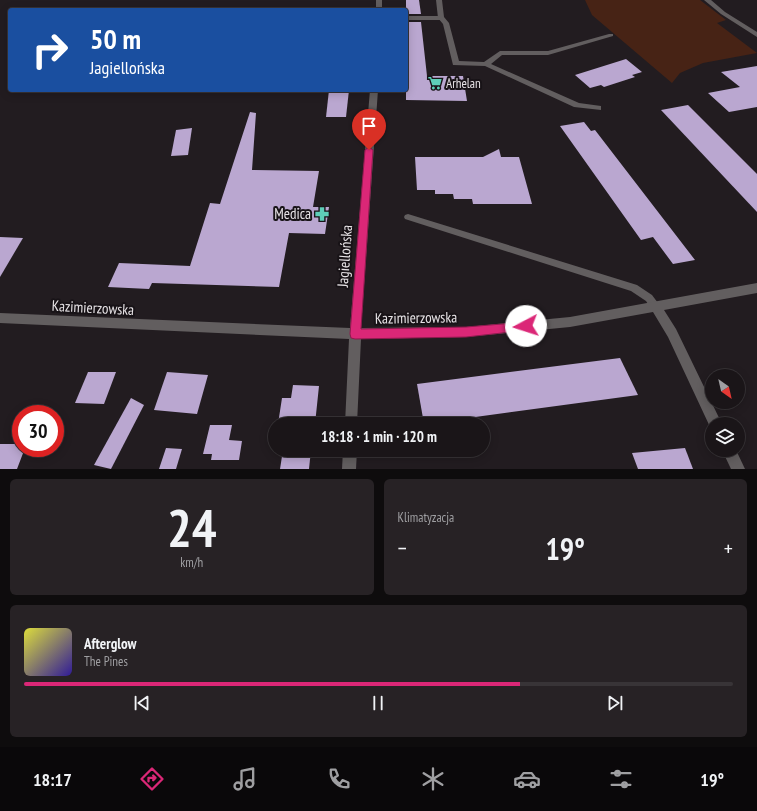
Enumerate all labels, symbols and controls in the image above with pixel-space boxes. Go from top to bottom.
text: 50 m [90,20,141,57]
icon: right [24,24,76,76]
text: Jagiellońska [90,56,165,79]
supermarket icon: Arhelan [427,75,443,91]
place label: Arhelan [446,75,481,92]
pin [352,109,386,150]
icon: arrive [358,115,380,137]
place label: Medica [274,204,311,223]
pharmacy icon: Medica [314,206,330,222]
street label: Jagiellońska [333,224,356,289]
street label: Kazimierzowska [51,296,135,319]
position arrow [505,305,547,347]
street label: Kazimierzowska [375,307,457,328]
north arrow [705,369,745,409]
map controls [705,369,745,457]
speed limit sign: 30 [12,405,64,457]
button: layers [705,417,745,457]
text: 18:18 · 1 min · 120 m [321,427,437,446]
text: 24 [167,494,217,561]
text: Klimatyzacja [398,509,454,526]
text: 19° [545,529,585,568]
text: − [398,534,407,562]
text: + [724,534,733,562]
text: km/h [180,554,203,571]
text: Afterglow [84,634,136,653]
text: The Pines [84,653,128,670]
icon: previous [131,692,153,714]
icon: pause [367,692,389,714]
icon: next [604,692,626,714]
icon: directions [138,765,166,793]
icon: music [231,765,259,793]
icon: phone [325,765,353,793]
icon: climate [419,765,447,793]
icon: car [513,765,541,793]
icon: filters [607,765,635,793]
text: 18:17 [33,768,72,791]
text: 19° [700,768,724,791]

